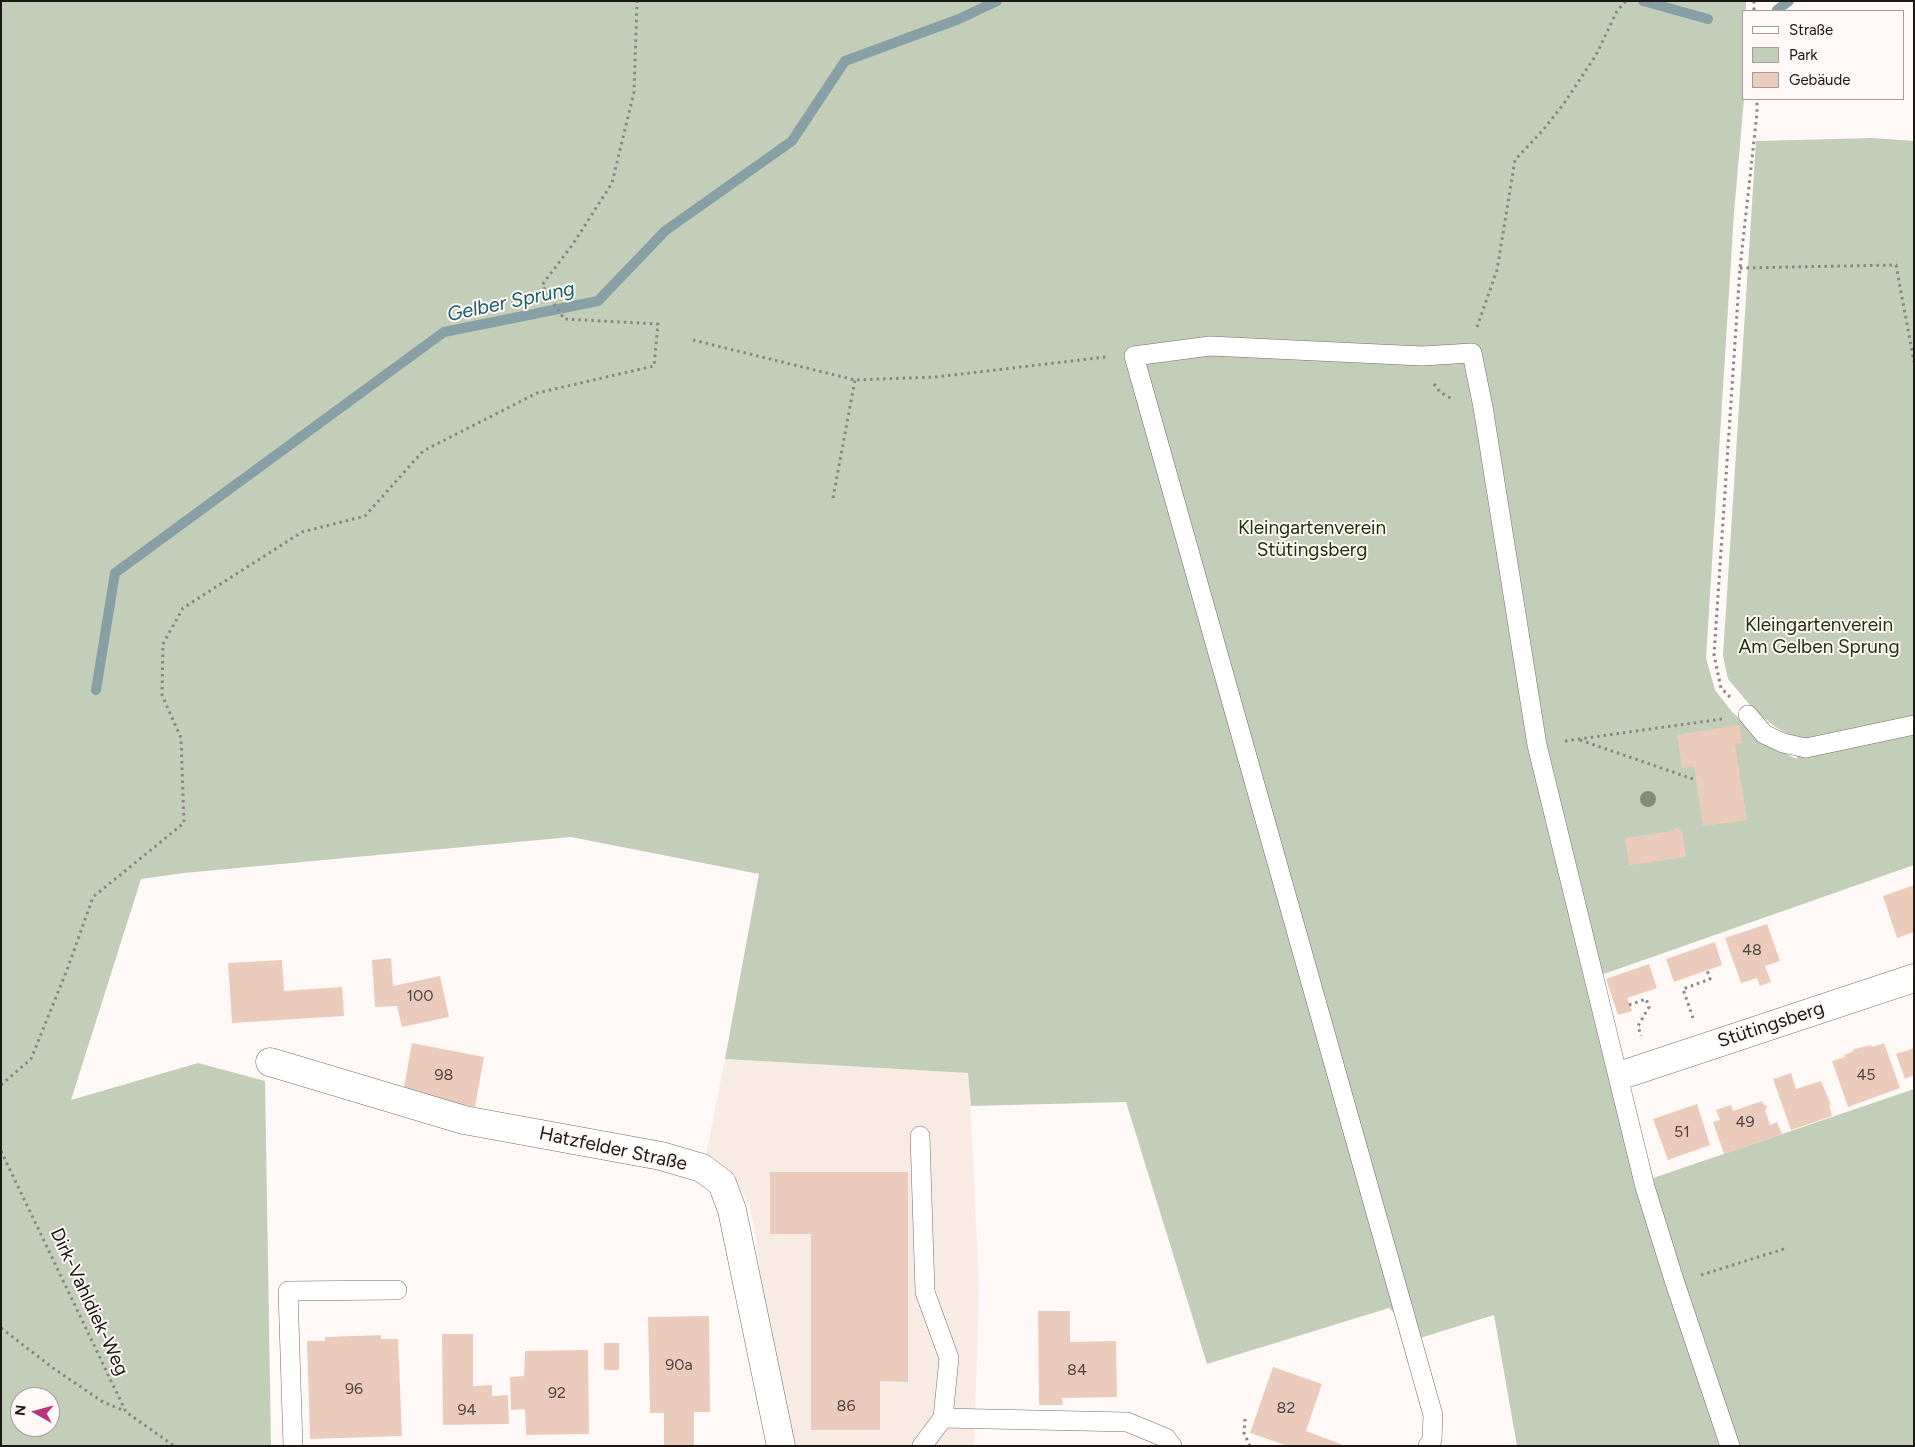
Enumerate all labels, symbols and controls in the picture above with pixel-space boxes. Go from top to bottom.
legend [1742,10,1905,100]
text: Straße [1789,21,1833,39]
text: Park [1789,46,1818,64]
text: Gebäude [1789,71,1850,89]
water label: Gelber Sprung [445,277,577,327]
park label: Kleingartenverein Stütingsberg [1238,517,1386,561]
park label: Kleingartenverein Am Gelben Sprung [1738,614,1900,658]
house number: 48 [1742,940,1762,960]
house number: 100 [406,986,434,1006]
street label: Stütingsberg [1715,997,1827,1053]
house number: 98 [435,1065,453,1085]
house number: 45 [1856,1065,1876,1085]
house number: 49 [1736,1112,1754,1132]
street label: Hatzfelder Straße [537,1122,689,1176]
house number: 51 [1674,1122,1690,1142]
street label: Dirk-Vahldiek-Weg [45,1225,133,1379]
house number: 90a [665,1355,693,1375]
house number: 84 [1067,1360,1087,1380]
house number: 96 [345,1379,363,1399]
house number: 92 [548,1383,566,1403]
north arrow [10,1387,60,1437]
house number: 86 [837,1396,855,1416]
house number: 82 [1277,1398,1295,1418]
house number: 94 [458,1400,476,1420]
text: N [12,1404,30,1417]

